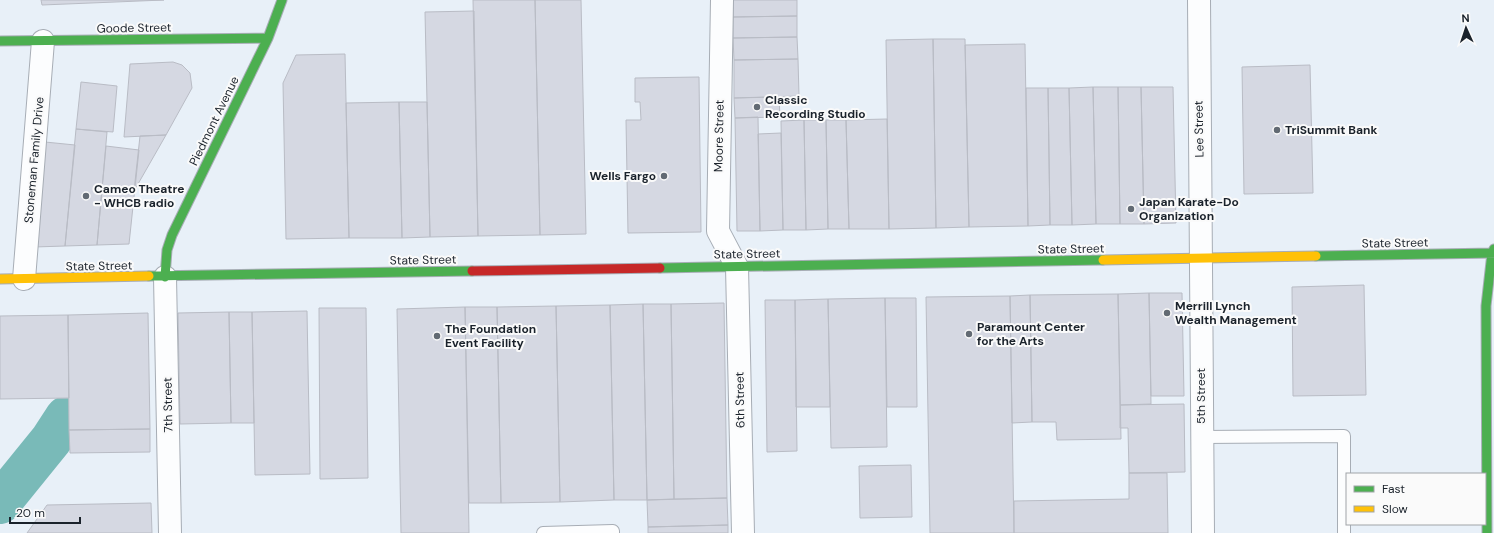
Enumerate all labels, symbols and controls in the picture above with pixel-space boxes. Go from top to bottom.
north arrow [1446,8,1486,48]
text: N [1461,11,1470,25]
street label: Goode Street [96,19,172,37]
street label: Piedmont Avenue [185,73,243,168]
place label: Classic Recording Studio [765,92,866,122]
street label: Stoneman Family Drive [21,96,48,224]
street label: Moore Street [710,99,728,172]
street label: Lee Street [1190,100,1207,158]
marker: Classic Recording Studio [752,102,762,112]
place label: TriSummit Bank [1285,122,1377,138]
marker: TriSummit Bank [1272,125,1282,135]
place label: Wells Fargo [589,168,656,184]
marker: Wells Fargo [659,171,669,181]
place label: Cameo Theatre - WHCB radio [94,181,185,211]
marker: Cameo Theatre - WHCB radio [81,191,91,201]
place label: Japan Karate-Do Organization [1139,194,1239,224]
marker: Japan Karate-Do Organization [1126,204,1136,214]
street label: State Street [1362,234,1429,252]
street label: State Street [1038,240,1105,258]
street label: State Street [714,245,781,263]
street label: State Street [390,251,457,269]
street label: State Street [66,257,133,275]
place label: Merrill Lynch Wealth Management [1175,298,1297,328]
marker: Merrill Lynch Wealth Management [1162,308,1172,318]
place label: Paramount Center for the Arts [977,319,1085,349]
place label: The Foundation Event Facility [445,321,536,351]
marker: Paramount Center for the Arts [964,329,974,339]
marker: The Foundation Event Facility [432,331,442,341]
street label: 5th Street [1193,368,1209,424]
street label: 6th Street [732,371,748,428]
street label: 7th Street [160,377,176,433]
legend [1346,473,1486,525]
text: Fast [1382,481,1405,497]
scale bar [10,499,80,525]
text: Slow [1382,501,1408,517]
text: 20 m [16,505,45,521]

